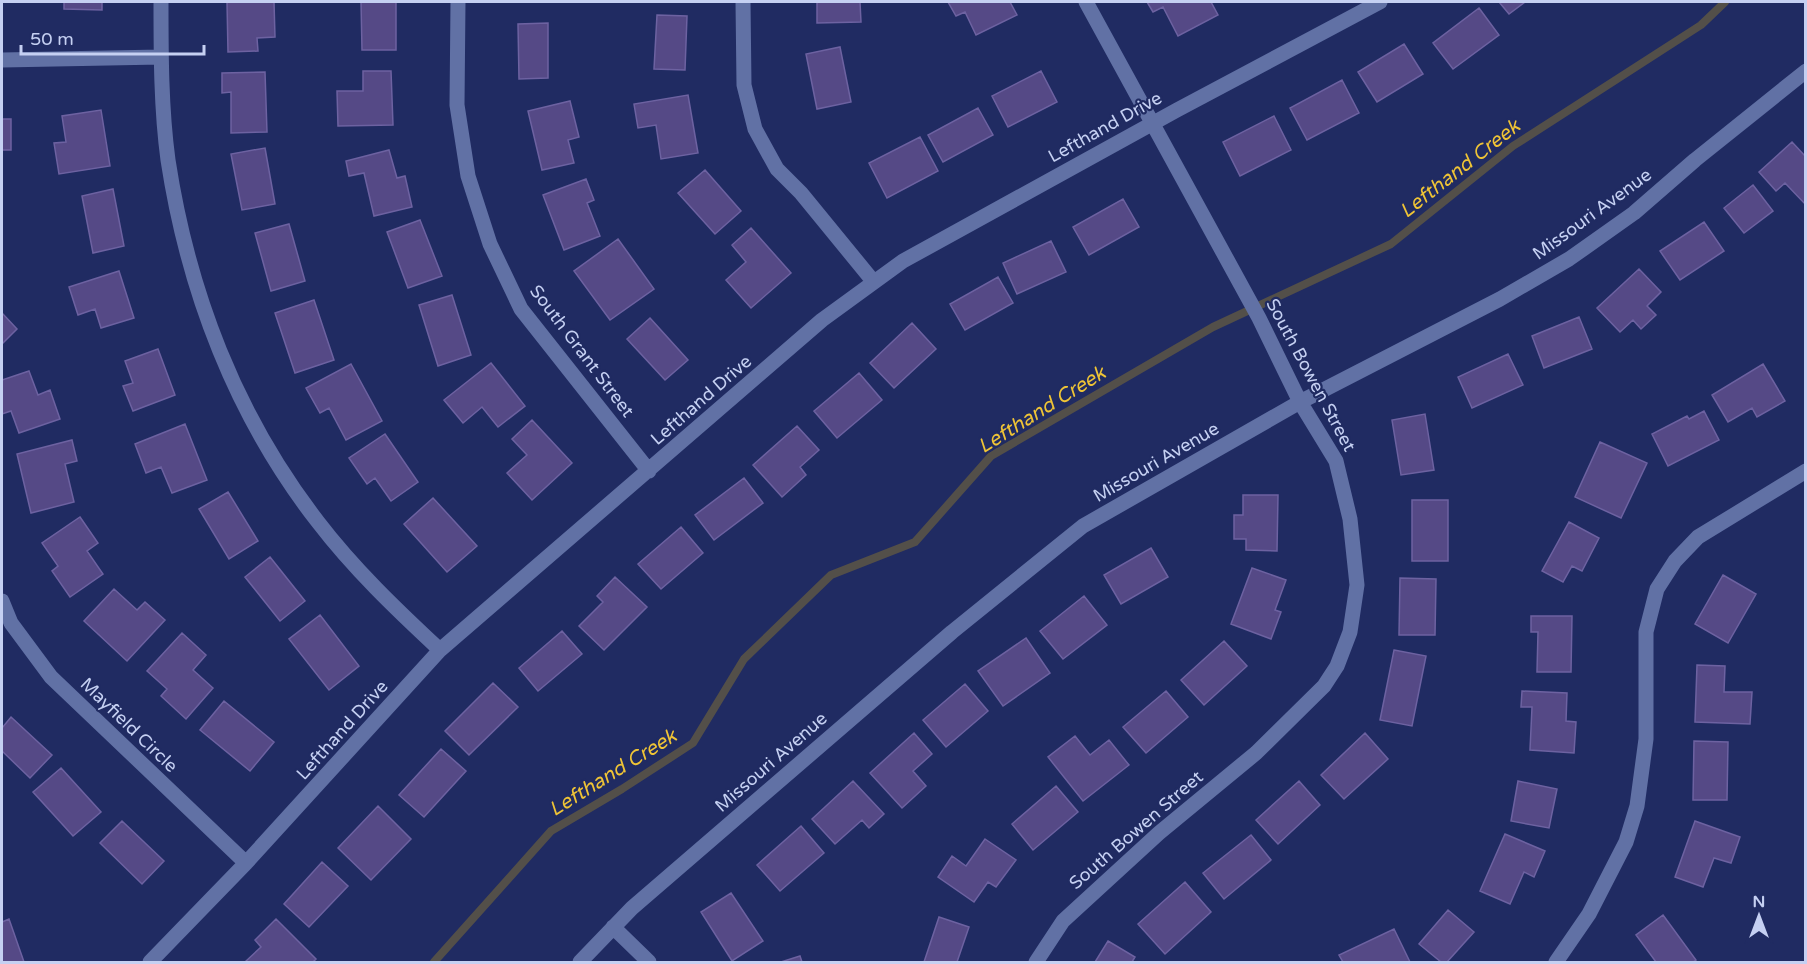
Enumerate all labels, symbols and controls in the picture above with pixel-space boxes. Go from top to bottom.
scale bar [21,18,204,56]
text: 50 m [30,28,74,50]
street label: Lefthand Drive [1044,87,1166,167]
water label: Lefthand Creek [1395,113,1527,223]
street label: Missouri Avenue [1528,164,1656,264]
street label: South Grant Street [525,281,639,422]
street label: South Bowen Street [1261,295,1361,455]
street label: Lefthand Drive [646,350,756,450]
water label: Lefthand Creek [974,360,1112,459]
street label: Missouri Avenue [1089,417,1223,507]
street label: Mayfield Circle [76,673,182,777]
street label: Lefthand Drive [291,676,393,784]
street label: Missouri Avenue [710,707,832,817]
water label: Lefthand Creek [545,723,683,822]
street label: South Bowen Street [1065,766,1208,894]
north arrow [1729,886,1789,946]
text: N [1753,892,1765,912]

